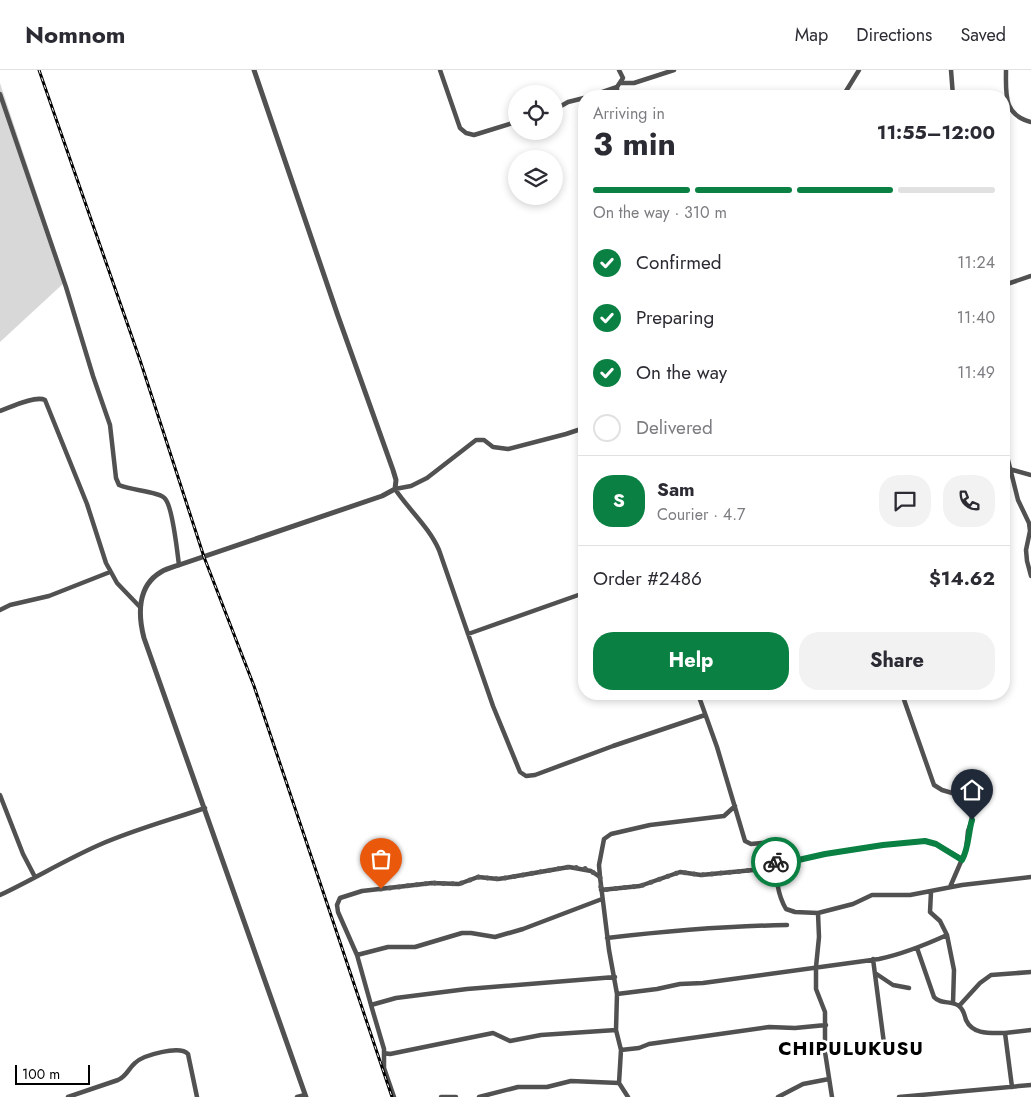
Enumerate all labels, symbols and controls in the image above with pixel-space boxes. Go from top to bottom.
text: Nomnom [25,17,126,52]
text: Map [795,22,828,48]
text: Directions [856,22,932,48]
text: Saved [960,22,1006,48]
map controls [508,85,563,205]
button: locate [508,85,563,140]
text: Arriving in [593,102,665,125]
text: 11:55–12:00 [877,119,995,146]
text: 3 min [593,121,676,167]
button: layers [508,150,563,205]
text: On the way · 310 m [593,201,727,224]
icon: check [593,249,621,277]
text: Confirmed [636,249,722,276]
text: 11:24 [957,251,995,274]
icon: check [593,304,621,332]
text: Preparing [636,304,714,331]
text: 11:40 [957,306,995,329]
icon: check [593,359,621,387]
text: On the way [636,359,727,386]
text: 11:49 [957,361,995,384]
text: Delivered [636,414,713,441]
button: chat [879,475,931,527]
button: phone [943,475,995,527]
text: Sam [657,476,695,503]
text: S [613,487,625,514]
text: Courier · 4.7 [657,503,745,526]
text: Order #2486 [593,565,702,592]
text: $14.62 [929,565,995,592]
button: Help [593,632,789,690]
button: Share [799,632,995,690]
pin [951,769,993,820]
icon: home [958,776,986,804]
courier [751,837,801,887]
pin [360,838,402,889]
icon: bag [367,845,395,873]
icon: bike [762,848,790,876]
district label: CHIPULUKUSU [778,1035,924,1062]
scale bar [15,1062,90,1085]
text: 100 m [22,1064,60,1084]

